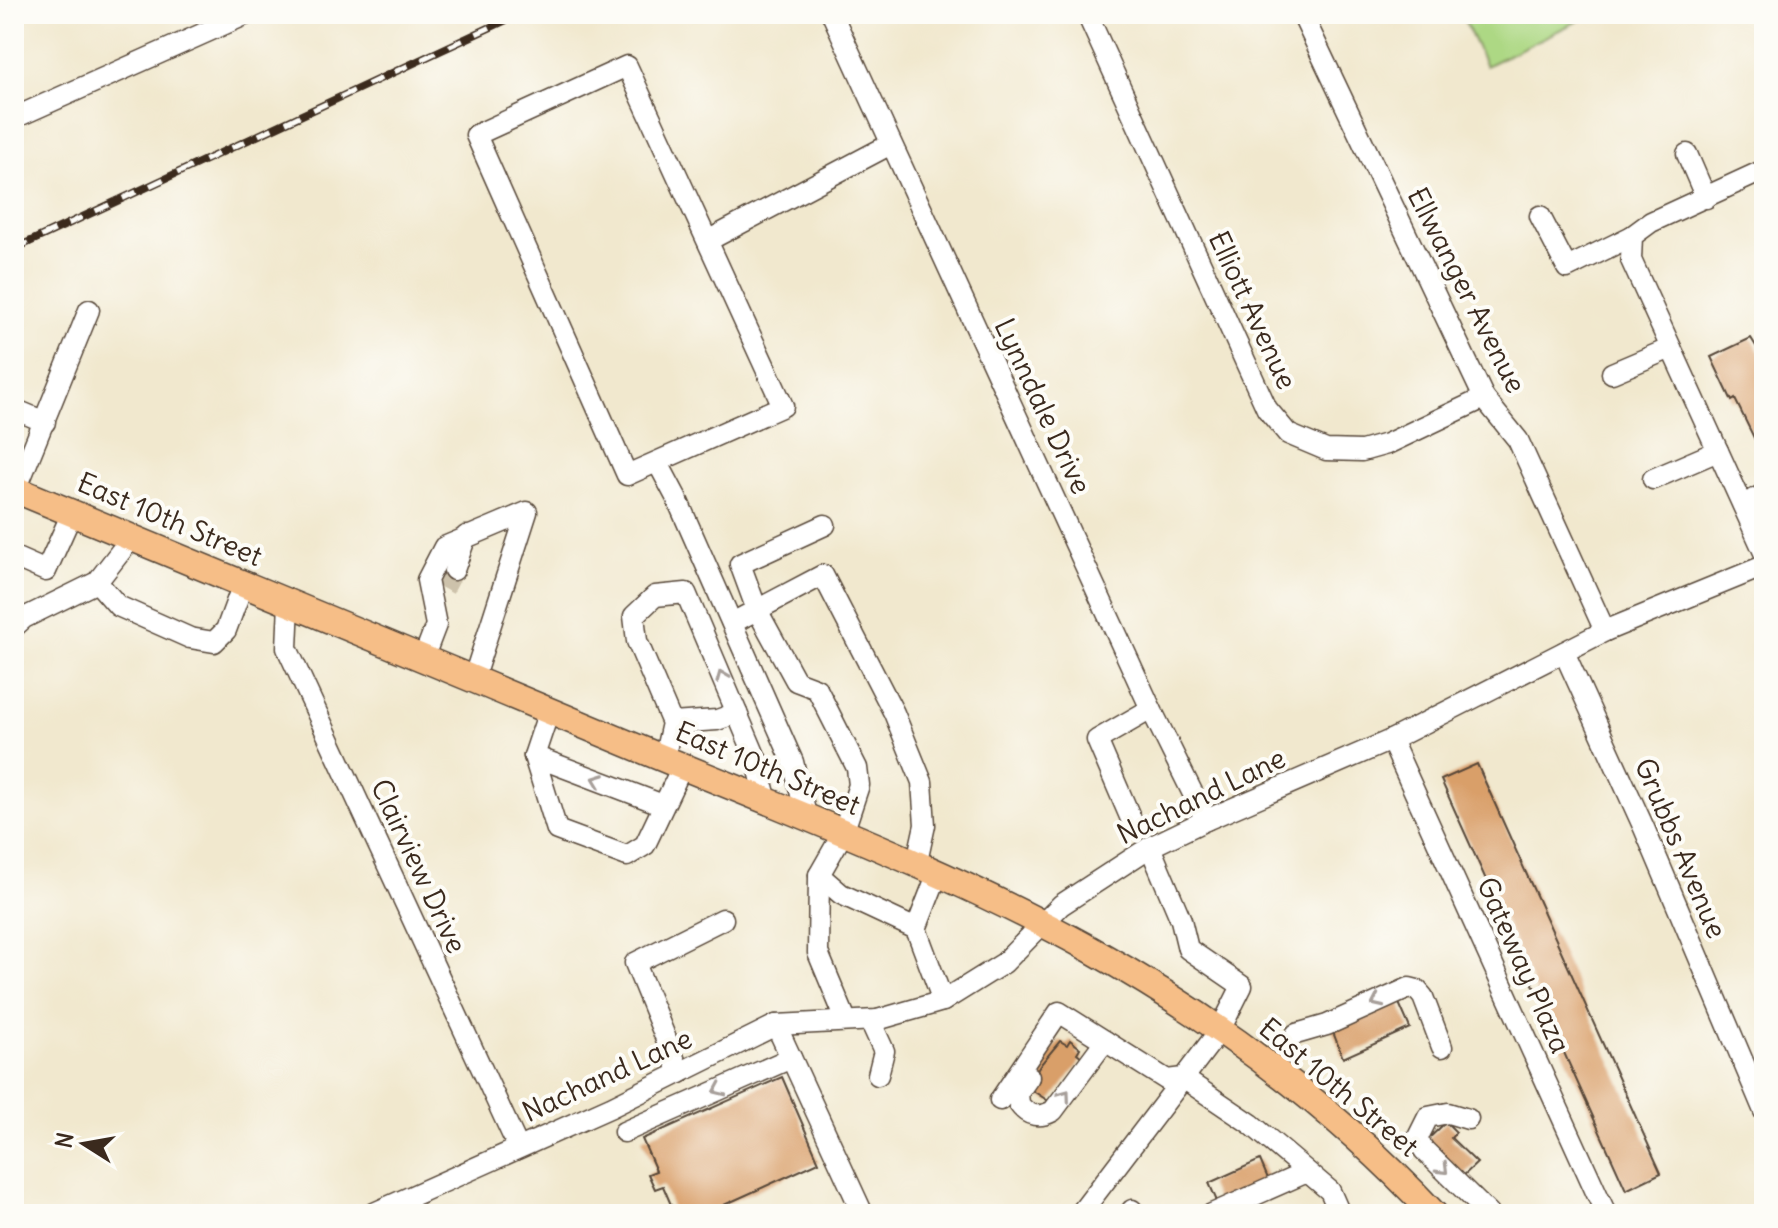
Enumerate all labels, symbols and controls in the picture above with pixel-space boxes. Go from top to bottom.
street label: Ellwanger Avenue [1400,181,1534,399]
street label: Elliott Avenue [1201,225,1305,395]
street label: Lynndale Drive [987,312,1099,500]
street label: East 10th Street [72,464,268,574]
one-way arrow [715,670,732,684]
street label: East 10th Street [670,713,866,823]
street label: Nachand Lane [1111,740,1291,852]
street label: Grubbs Avenue [1627,753,1735,943]
street label: Clairview Drive [363,773,475,959]
one-way arrow [592,774,606,790]
street label: Gateway Plaza [1469,871,1579,1059]
one-way arrow [1370,992,1385,1008]
street label: East 10th Street [1252,1010,1426,1164]
street label: Nachand Lane [516,1020,698,1130]
one-way arrow [713,1080,728,1096]
one-way arrow [1055,1090,1070,1104]
north arrow [44,1104,124,1184]
text: N [49,1130,80,1150]
one-way arrow [1434,1160,1448,1174]

